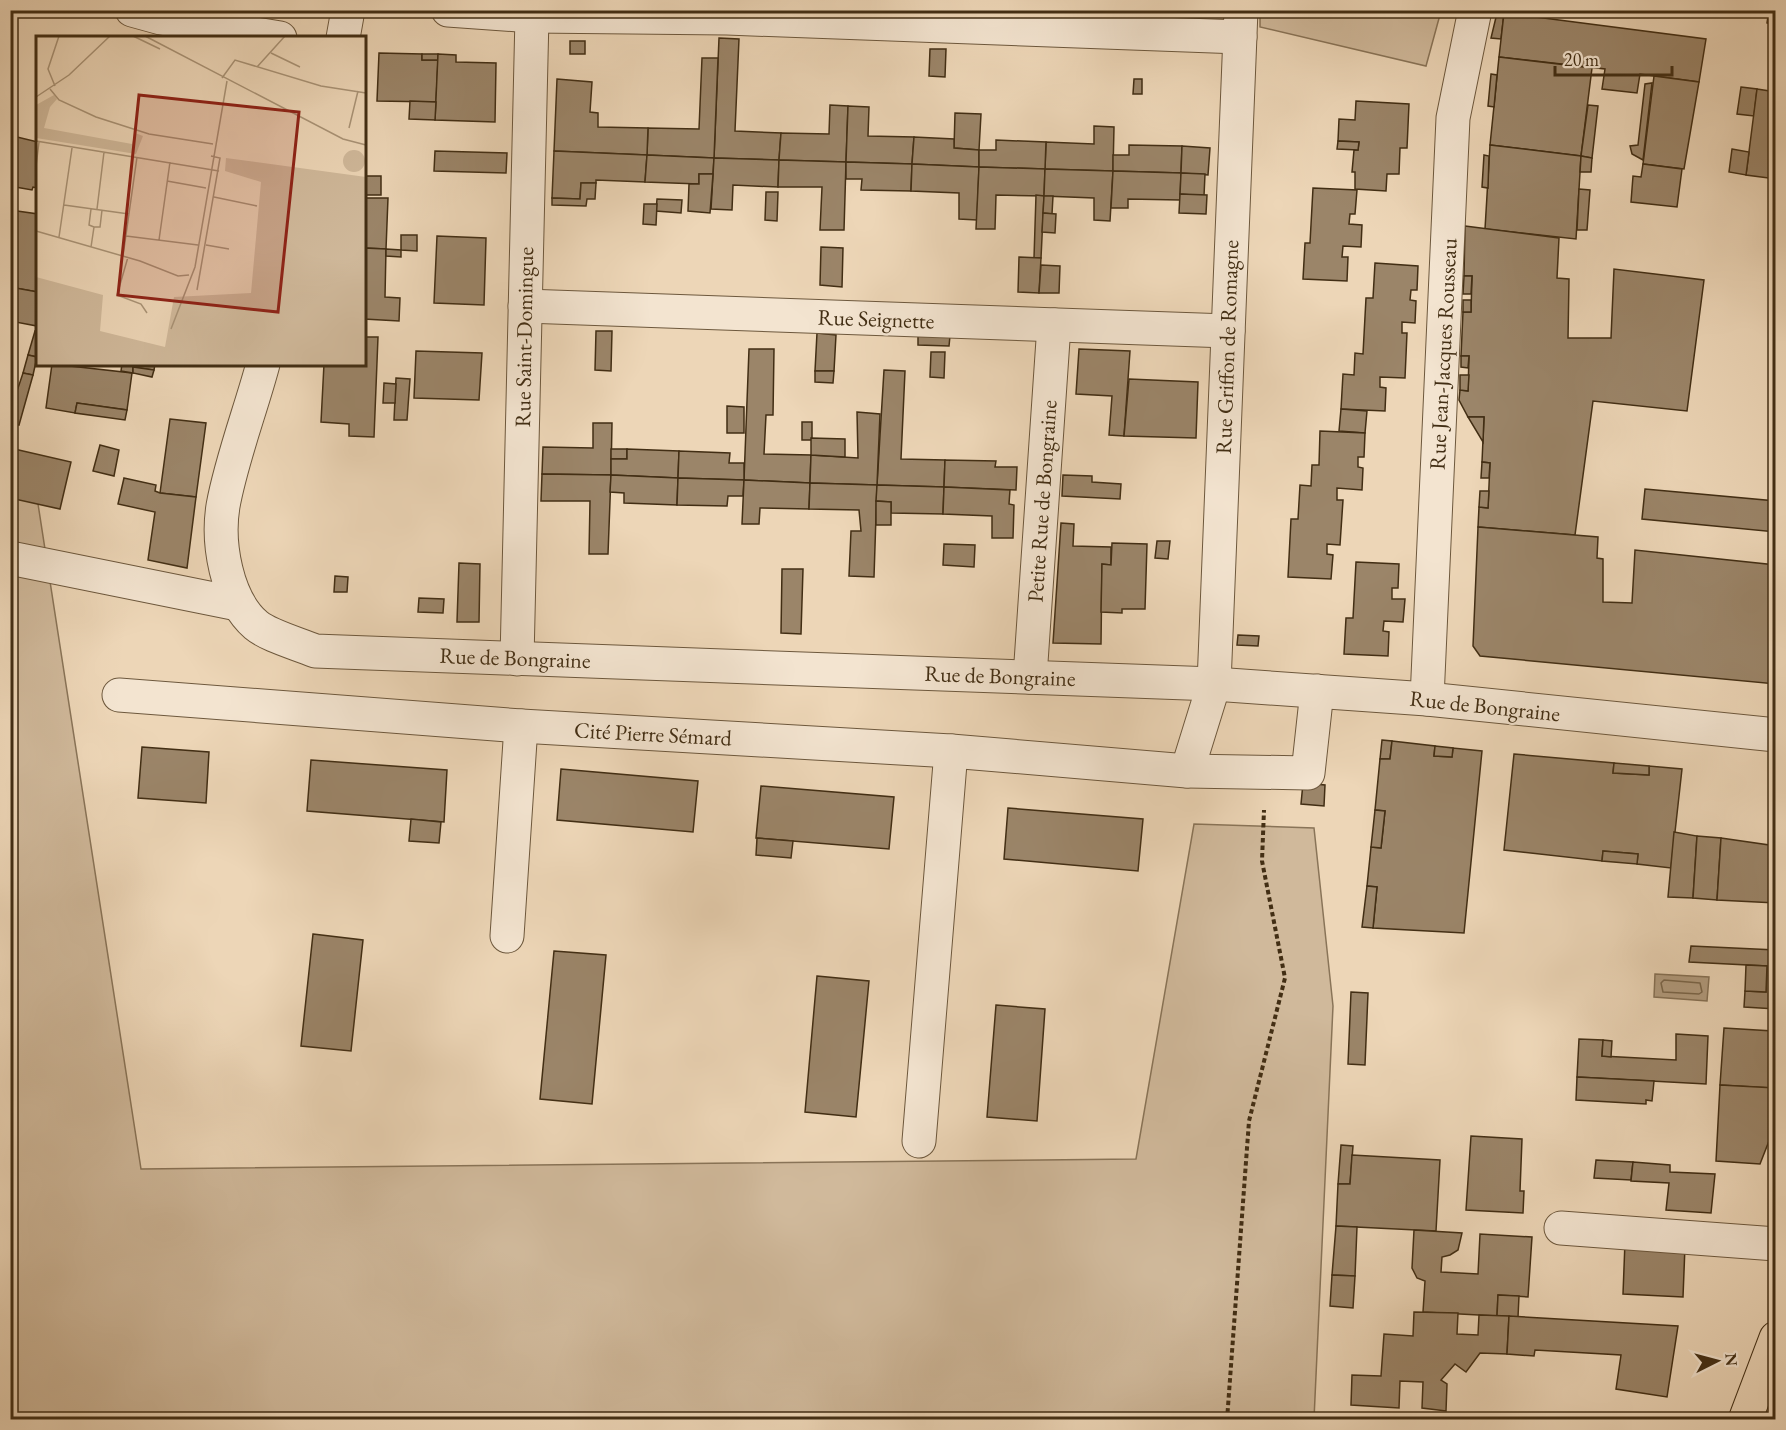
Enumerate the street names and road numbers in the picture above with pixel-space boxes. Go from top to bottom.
street label: Rue Jean-Jacques Rousseau [1422,237,1464,471]
street label: Rue Griffon de Romagne [1209,239,1245,455]
street label: Rue Saint-Domingue [508,246,540,428]
street label: Rue Seignette [817,302,935,336]
street label: Petite Rue de Bongraine [1020,398,1064,603]
street label: Rue de Bongraine [439,641,591,675]
street label: Rue de Bongraine [924,659,1076,693]
street label: Rue de Bongraine [1408,684,1562,728]
street label: Cité Pierre Sémard [573,715,733,753]

